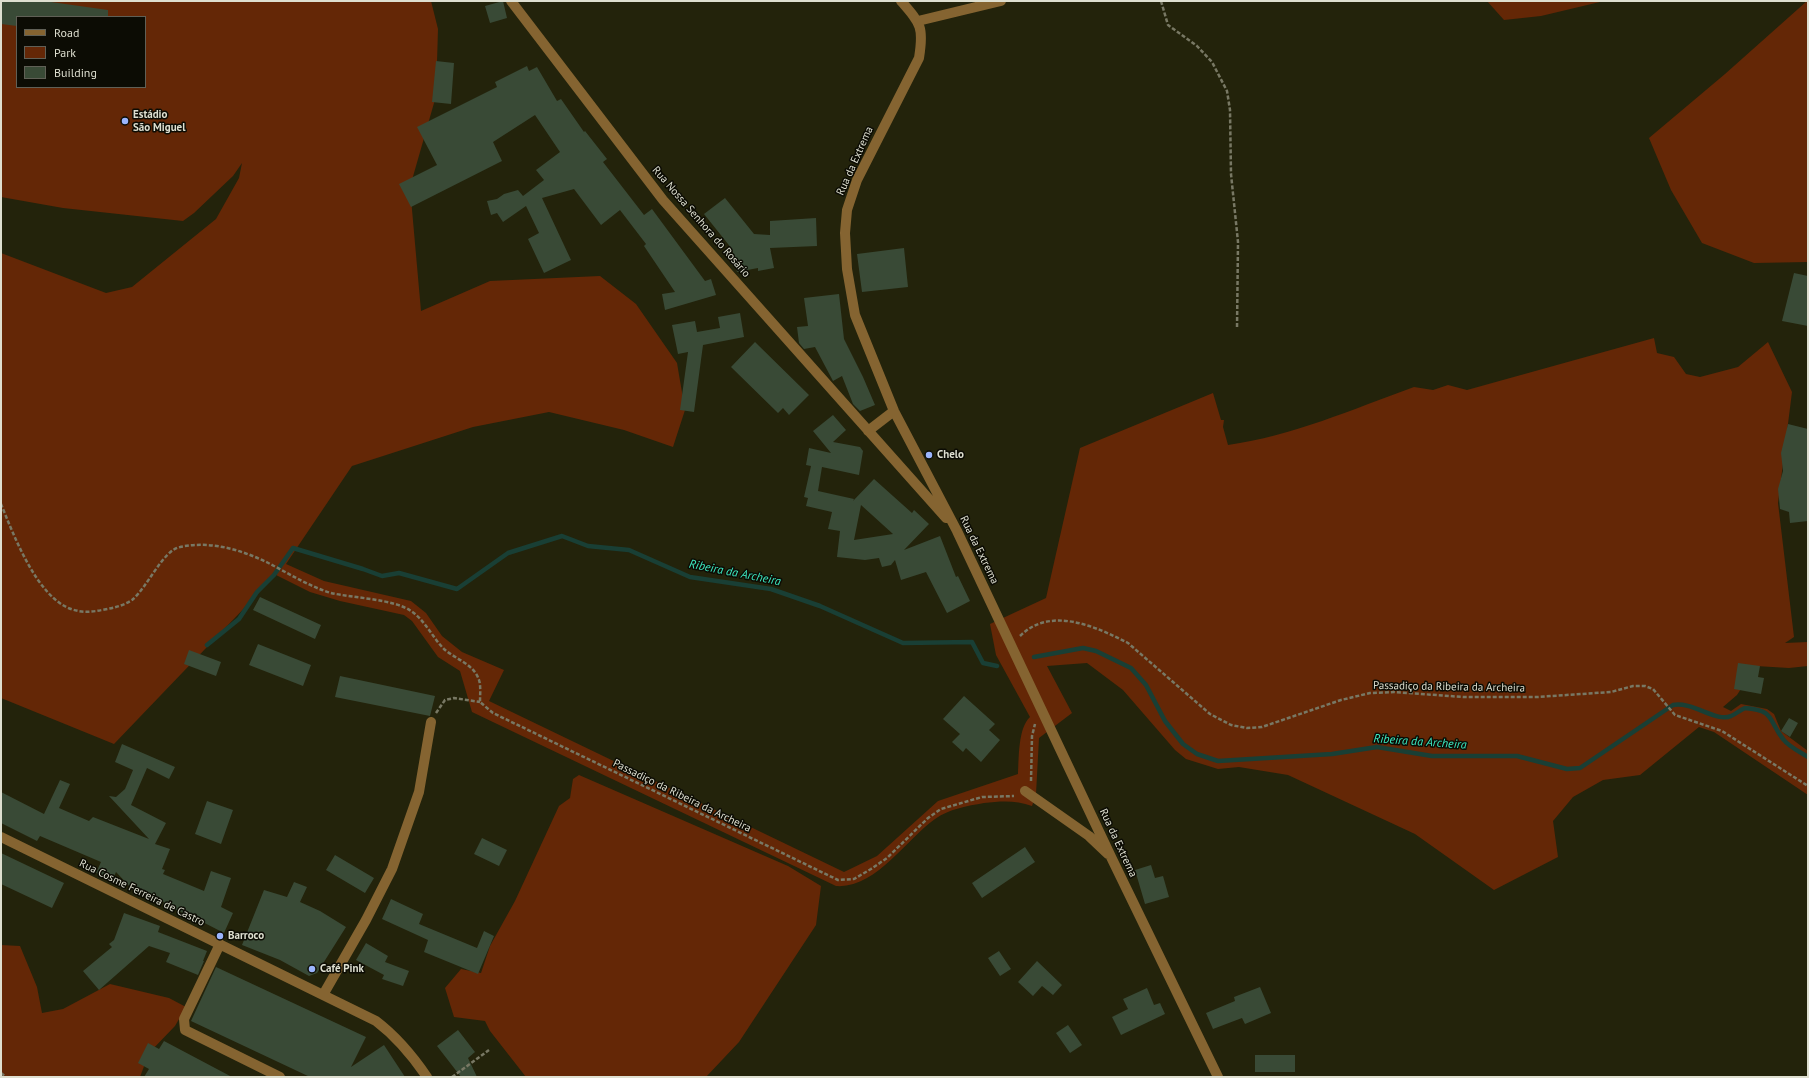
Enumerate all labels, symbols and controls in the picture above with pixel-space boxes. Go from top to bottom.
legend [16,16,146,88]
text: Road [54,25,79,40]
text: Park [54,45,76,60]
text: Building [54,65,97,80]
place label: Estádio São Miguel [133,108,185,134]
marker: Estádio São Miguel [120,116,130,126]
street label: Rua da Extrema [834,124,876,198]
street label: Rua Nossa Senhora do Rosário [649,164,753,280]
place label: Chelo [937,448,964,462]
marker: Chelo [924,450,934,460]
street label: Rua da Extrema [957,514,1001,586]
water label: Ribeira da Archeira [688,557,782,589]
street label: Passadiço da Ribeira da Archeira [1373,679,1525,695]
water label: Ribeira da Archeira [1373,732,1467,752]
street label: Passadiço da Ribeira da Archeira [611,757,753,835]
street label: Rua da Extrema [1096,807,1140,879]
street label: Rua Cosme Ferreira de Castro [77,857,207,929]
place label: Barroco [228,929,264,943]
marker: Barroco [215,931,225,941]
place label: Café Pink [320,962,364,976]
marker: Café Pink [307,964,317,974]

